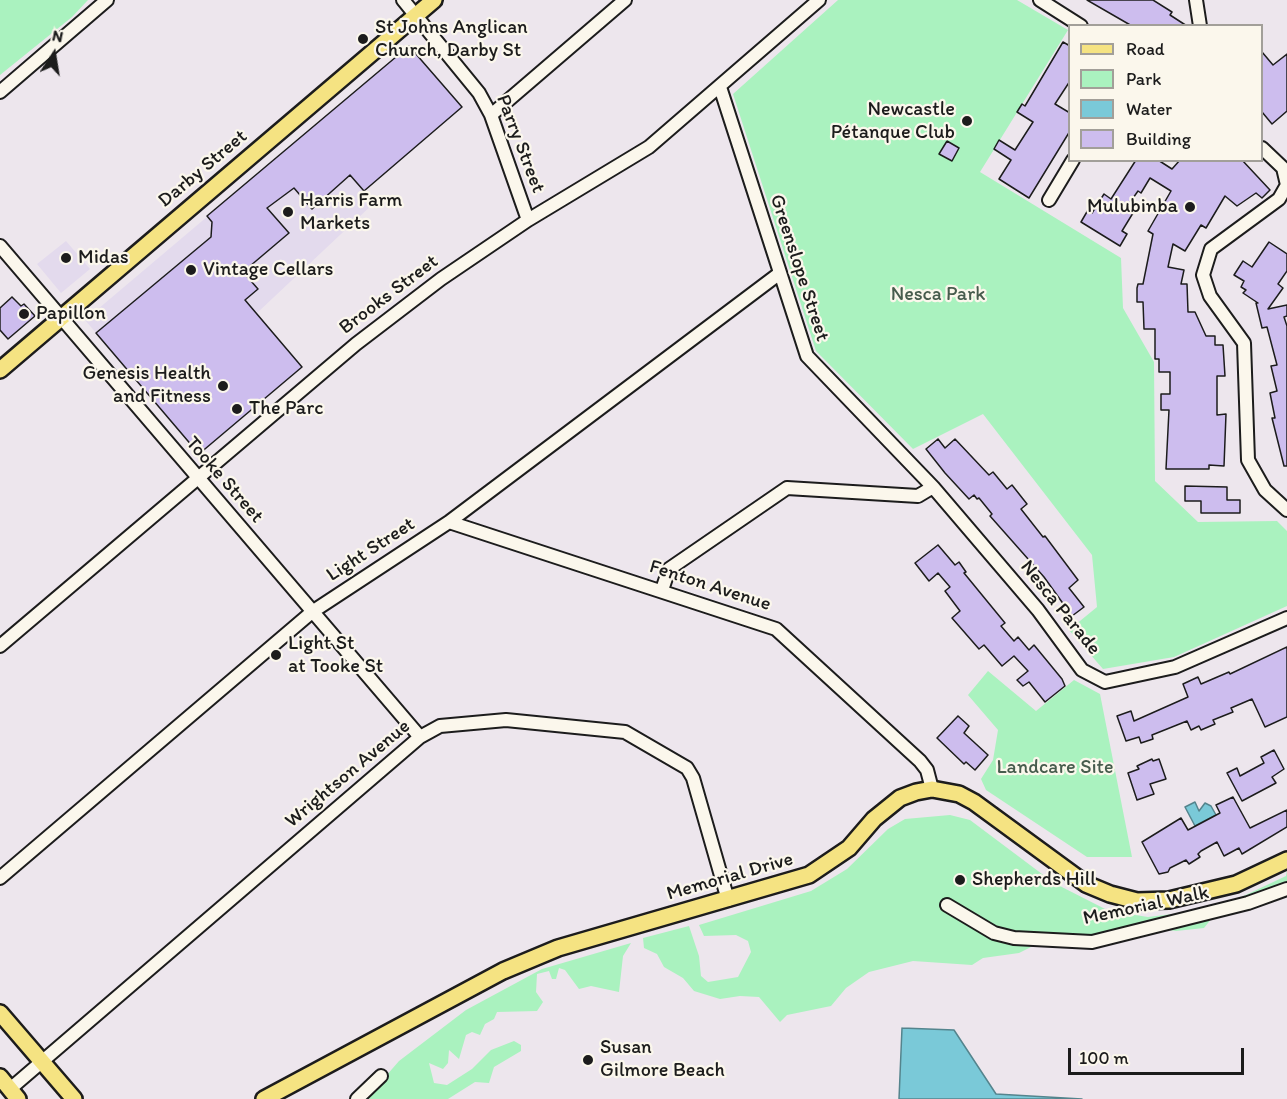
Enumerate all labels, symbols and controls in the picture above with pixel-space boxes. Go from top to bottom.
place label: St Johns Anglican Church, Darby St [375,16,528,63]
north arrow [24,24,84,84]
legend [1068,24,1263,162]
text: N [51,25,65,46]
marker: St Johns Anglican Church, Darby St [356,32,370,46]
text: Road [1126,38,1165,60]
text: Park [1126,68,1161,90]
street label: Parry Street [490,91,550,197]
place label: Newcastle Pétanque Club [831,98,955,145]
text: Water [1126,98,1172,120]
marker: Newcastle Pétanque Club [960,114,974,128]
street label: Darby Street [154,125,252,213]
text: Building [1126,128,1191,150]
place label: Harris Farm Markets [300,189,402,236]
street label: Greenslope Street [764,192,834,344]
place label: Mulubinba [1087,195,1178,219]
marker: Mulubinba [1183,200,1197,214]
marker: Harris Farm Markets [281,205,295,219]
place label: Midas [78,246,129,270]
street label: Brooks Street [335,250,443,340]
marker: Midas [59,251,73,265]
place label: Vintage Cellars [203,258,333,282]
marker: Vintage Cellars [184,263,198,277]
park label: Nesca Park [891,283,985,307]
place label: Papillon [36,302,106,326]
marker: Papillon [17,307,31,321]
place label: Genesis Health and Fitness [82,362,211,409]
marker: Genesis Health and Fitness [216,379,230,393]
place label: The Parc [249,397,323,421]
marker: The Parc [230,402,244,416]
street label: Tooke Street [180,432,268,528]
street label: Light Street [322,513,420,587]
street label: Fenton Avenue [646,555,774,617]
street label: Nesca Parade [1015,556,1105,660]
place label: Light St at Tooke St [288,632,383,679]
marker: Light St at Tooke St [269,648,283,662]
street label: Wrightson Avenue [281,715,415,833]
park label: Landcare Site [996,756,1114,780]
street label: Memorial Drive [664,847,796,907]
place label: Shepherds Hill [972,868,1096,892]
marker: Shepherds Hill [953,873,967,887]
street label: Memorial Walk [1081,881,1211,931]
place label: Susan Gilmore Beach [600,1036,725,1083]
scale bar [1071,1036,1246,1074]
text: 100 m [1079,1047,1129,1069]
marker: Susan Gilmore Beach [581,1053,595,1067]

